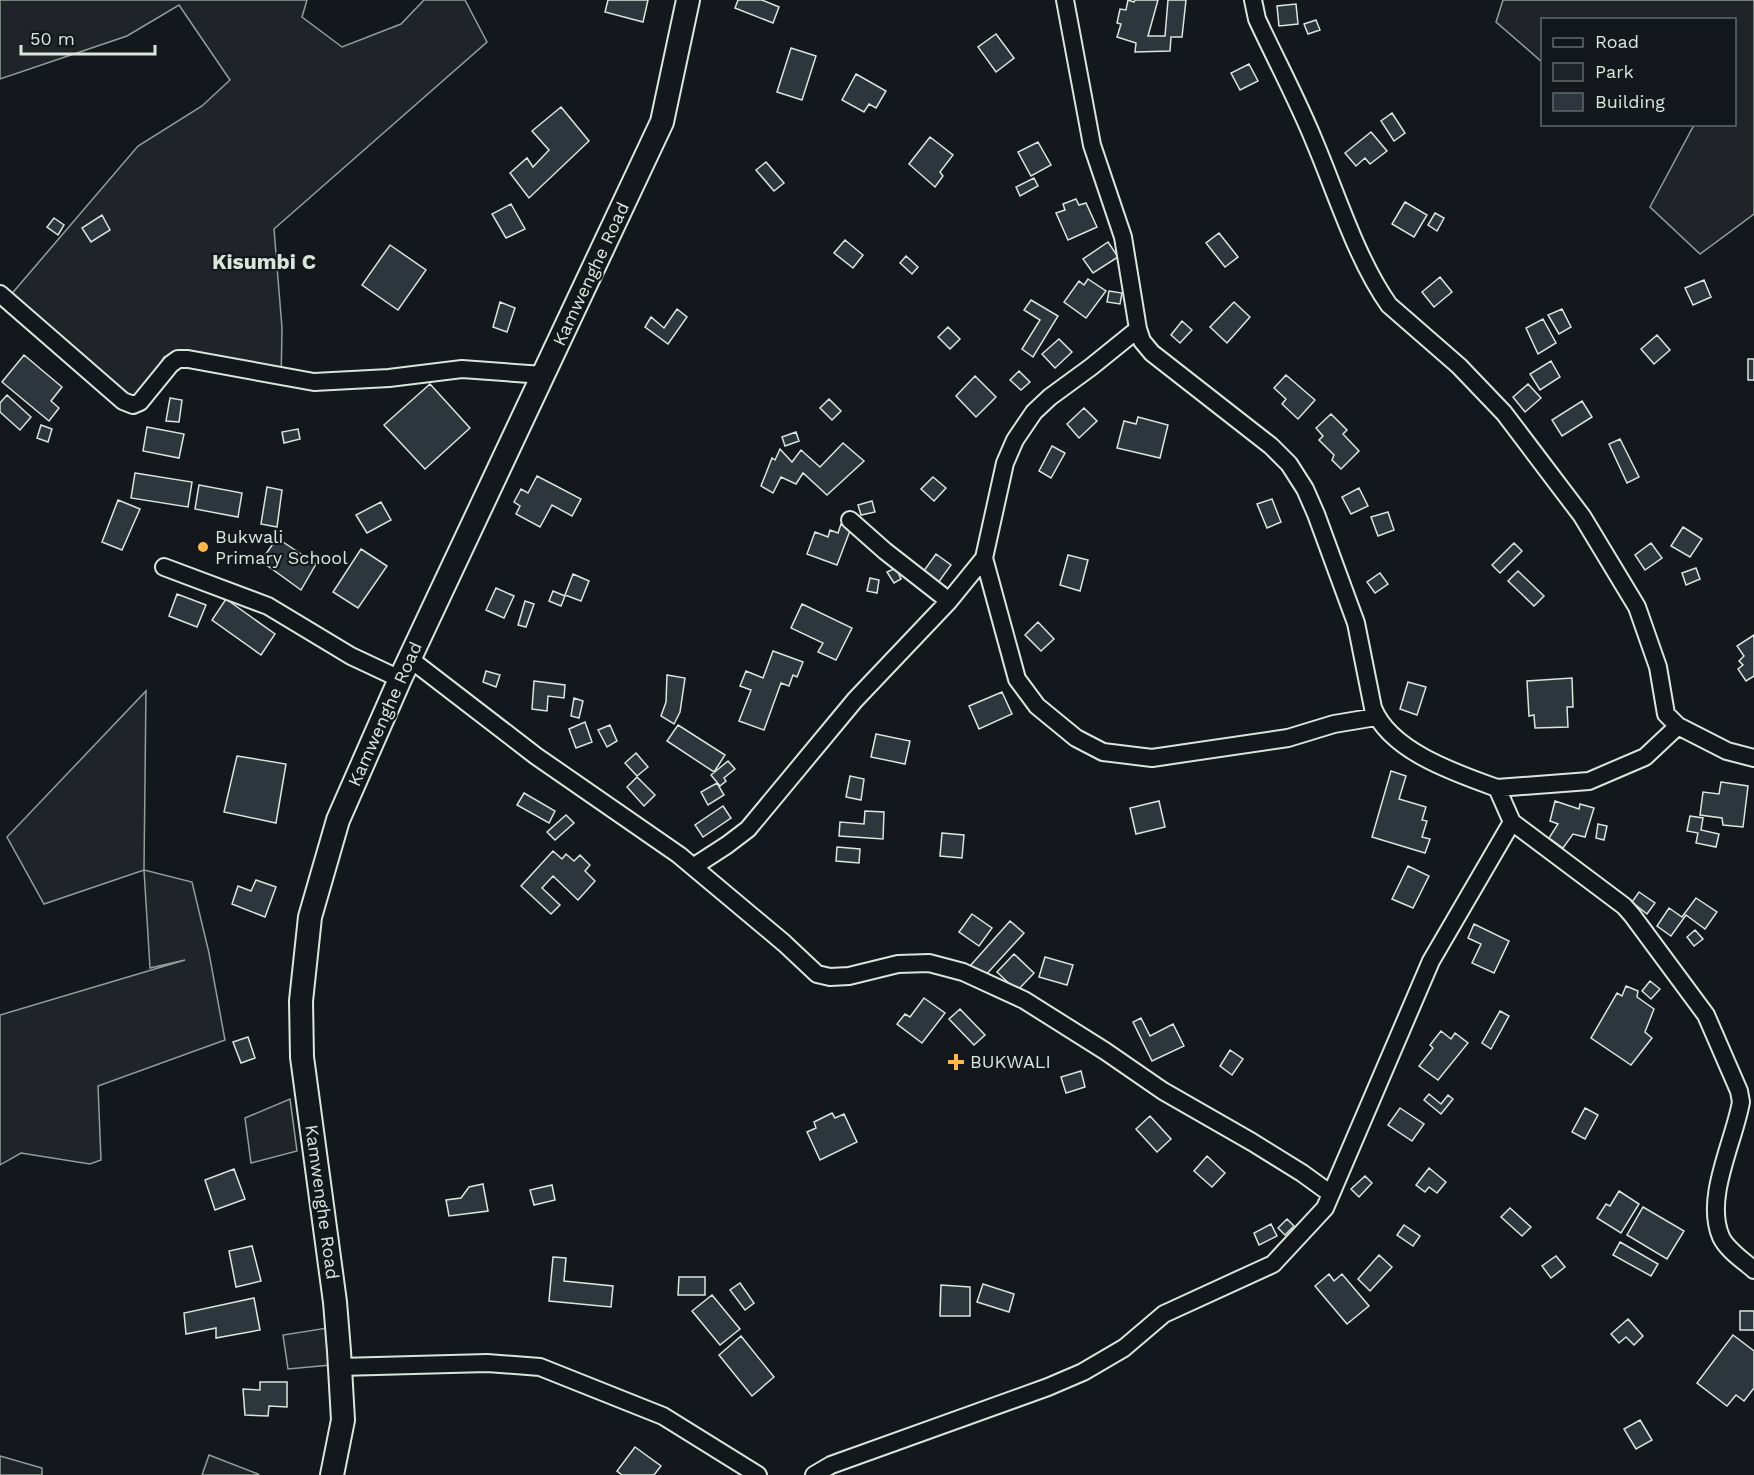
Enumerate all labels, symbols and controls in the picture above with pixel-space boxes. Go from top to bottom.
scale bar [21,18,154,56]
legend [1541,18,1736,126]
text: 50 m [30,28,75,49]
text: Road [1595,31,1639,52]
text: Park [1595,61,1634,82]
text: Building [1595,91,1665,112]
street label: Kamwenghe Road [548,199,633,349]
district label: Kisumbi C [212,249,316,274]
place label: Bukwali Primary School [215,526,348,568]
marker: Bukwali Primary School [196,540,210,554]
street label: Kamwenghe Road [343,638,426,789]
place label: BUKWALI [970,1051,1051,1072]
marker: BUKWALI [947,1053,965,1071]
street label: Kamwenghe Road [301,1123,344,1281]

